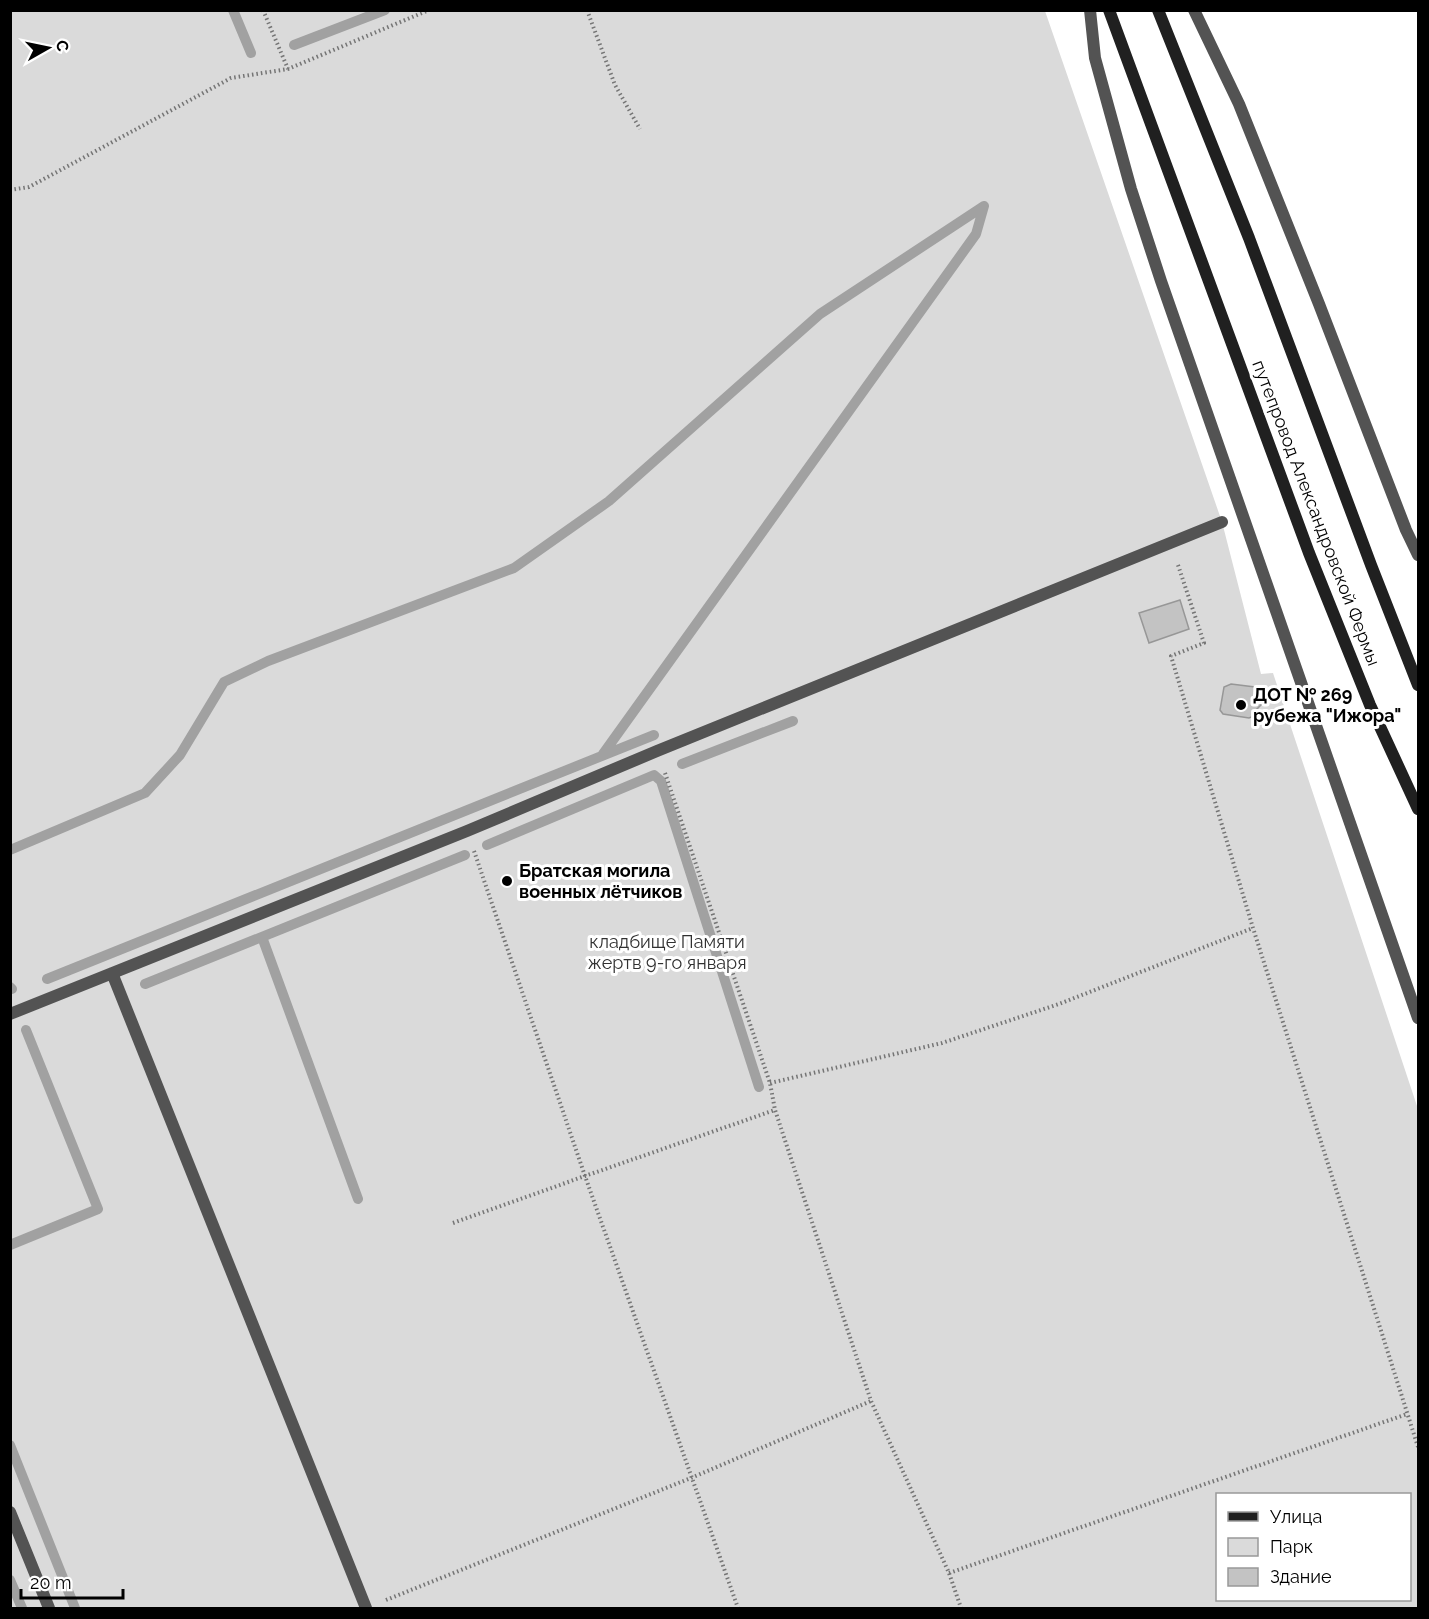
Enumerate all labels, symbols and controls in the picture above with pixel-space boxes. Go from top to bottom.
north arrow [18,18,78,78]
text: С [52,39,73,53]
street label: путепровод Александровской Фермы [1248,357,1385,669]
place label: ДОТ № 269 рубежа "Ижора" [1253,684,1401,726]
marker: ДОТ № 269 рубежа "Ижора" [1234,698,1248,712]
place label: Братская могила военных лётчиков [519,860,682,902]
marker: Братская могила военных лётчиков [500,874,514,888]
park label: кладбище Памяти жертв 9-го января [587,931,747,973]
legend [1216,1493,1411,1601]
text: Улица [1270,1506,1322,1527]
text: Парк [1270,1536,1313,1557]
scale bar [21,1562,123,1600]
text: Здание [1270,1566,1332,1587]
text: 20 m [30,1572,72,1593]

